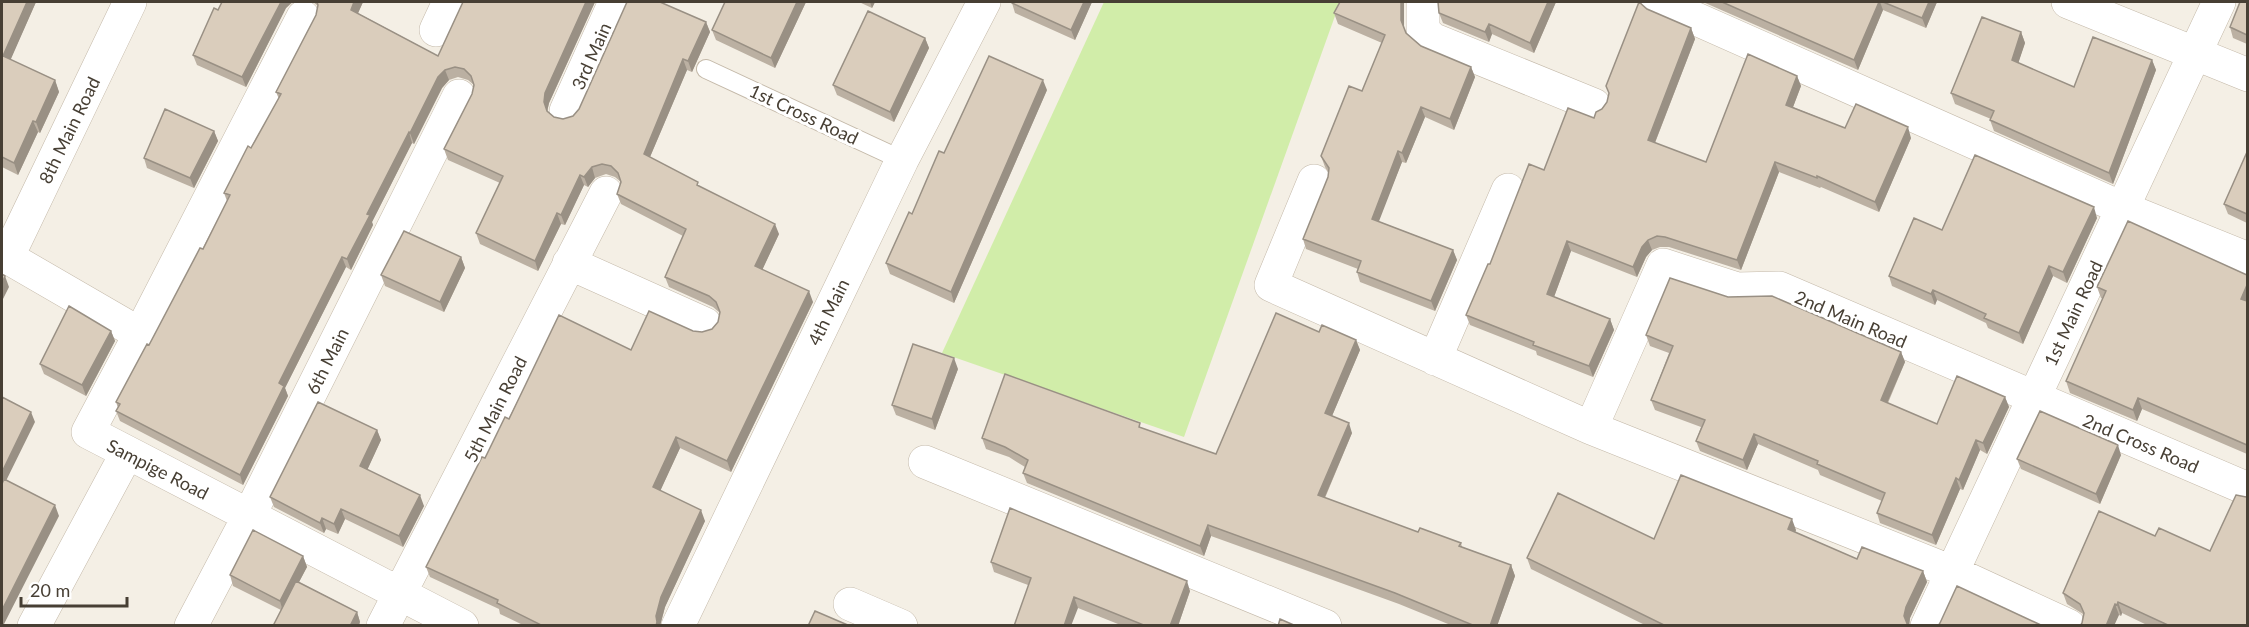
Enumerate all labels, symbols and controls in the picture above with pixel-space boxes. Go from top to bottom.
street label: 3rd Main [566,19,616,93]
street label: 8th Main Road [34,73,104,187]
street label: 1st Cross Road [746,79,862,149]
street label: 1st Main Road [2039,257,2107,369]
street label: 4th Main [802,275,854,349]
street label: 2nd Main Road [1792,286,1910,352]
street label: 6th Main [301,324,353,398]
street label: 5th Main Road [459,352,531,466]
street label: 2nd Cross Road [2080,409,2202,477]
street label: Sampige Road [104,434,212,504]
scale bar [21,570,128,608]
text: 20 m [30,579,70,601]

